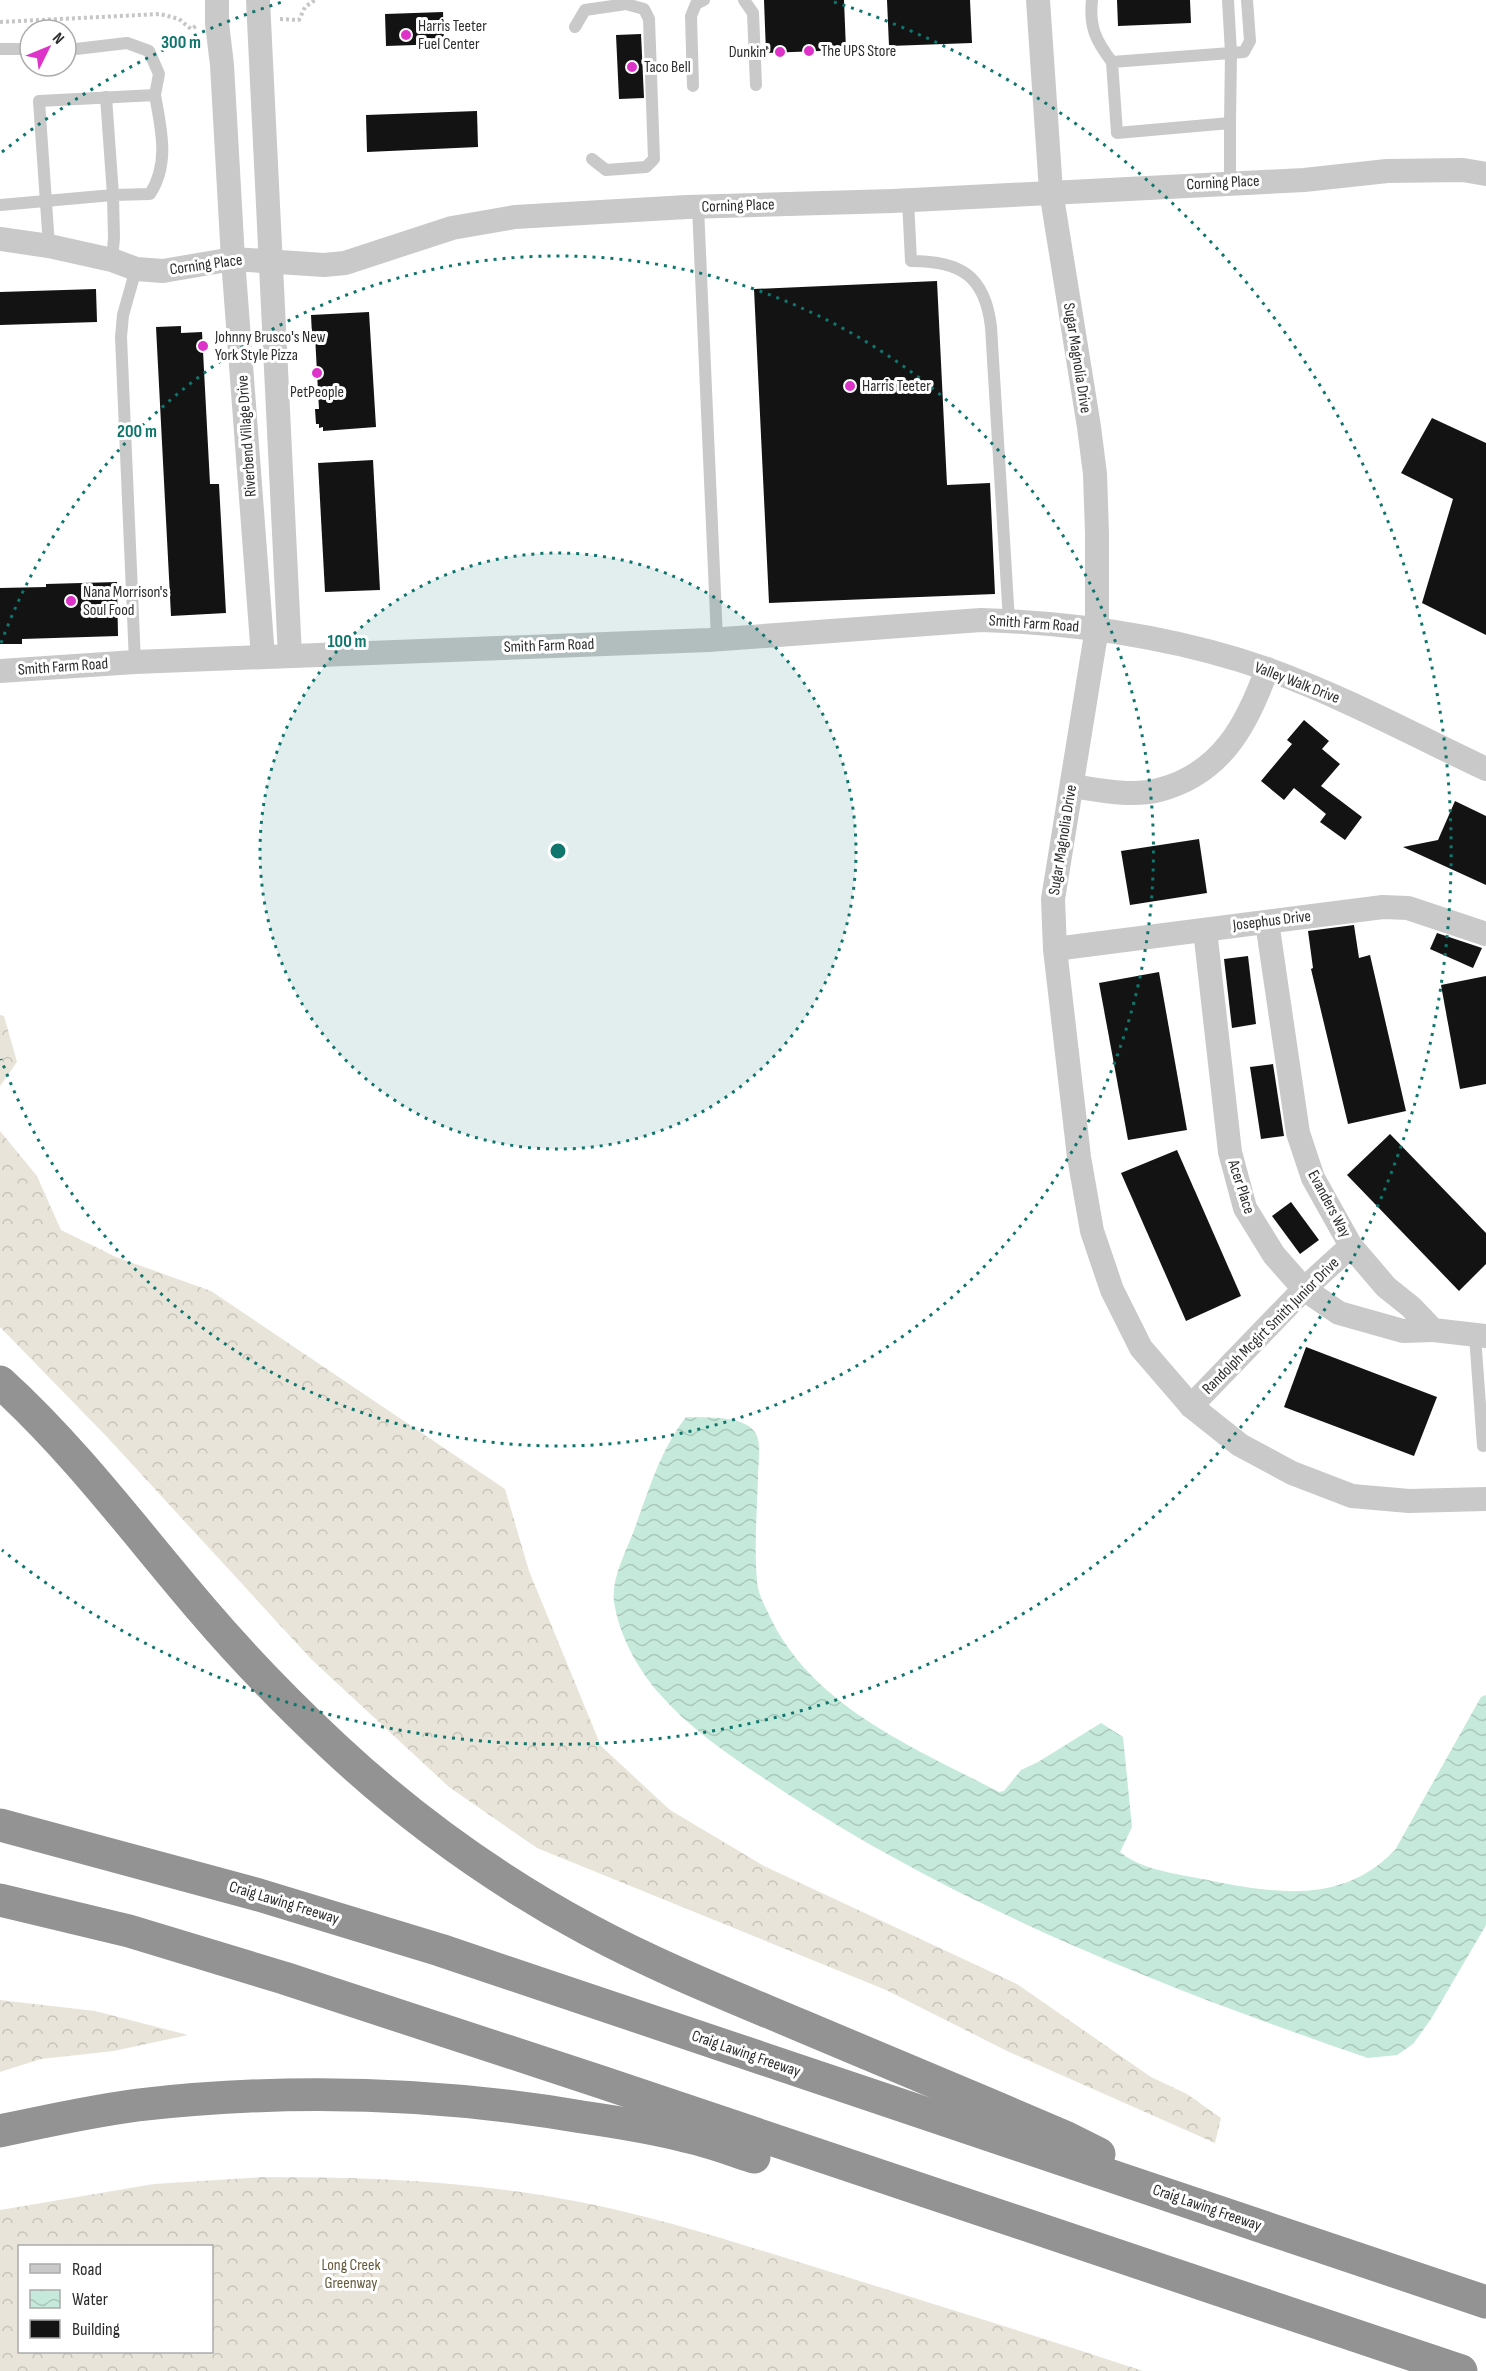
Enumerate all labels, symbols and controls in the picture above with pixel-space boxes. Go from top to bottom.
place label: Harris Teeter Fuel Center [418,17,487,54]
north arrow [18,18,78,78]
marker: Harris Teeter Fuel Center [399,28,413,42]
text: N [48,29,68,48]
text: 300 m [161,32,201,53]
place label: The UPS Store [821,42,896,61]
place label: Dunkin' [729,43,768,62]
marker: The UPS Store [802,44,816,58]
marker: Dunkin' [773,45,787,59]
place label: Taco Bell [644,58,691,77]
marker: Taco Bell [625,60,639,74]
street label: Corning Place [1186,172,1260,194]
street label: Corning Place [701,195,775,217]
street label: Corning Place [168,251,244,279]
street label: Sugar Magnolia Drive [1059,301,1095,415]
place label: Johnny Brusco's New York Style Pizza [214,328,326,365]
marker: Johnny Brusco's New York Style Pizza [196,339,210,353]
marker: PetPeople [310,366,324,380]
street label: Riverbend Village Drive [233,374,261,498]
place label: Harris Teeter [862,377,931,396]
marker: Harris Teeter [843,379,857,393]
place label: PetPeople [290,383,344,402]
text: 200 m [117,421,157,442]
place label: Nana Morrison's Soul Food [83,583,168,620]
marker: Nana Morrison's Soul Food [64,594,78,608]
street label: Smith Farm Road [988,611,1080,637]
text: 100 m [328,631,367,652]
street label: Smith Farm Road [504,635,594,657]
street label: Smith Farm Road [17,654,109,680]
street label: Valley Walk Drive [1252,658,1342,708]
street label: Sugar Magnolia Drive [1045,783,1081,897]
centre of rings [548,841,568,861]
street label: Josephus Drive [1231,907,1312,935]
street label: Acer Place [1223,1157,1259,1216]
street label: Evanders Way [1303,1167,1355,1241]
street label: Randolph Mcgirt Smith Junior Drive [1199,1254,1343,1398]
street label: Craig Lawing Freeway [227,1877,341,1929]
street label: Craig Lawing Freeway [689,2026,803,2082]
street label: Craig Lawing Freeway [1150,2180,1264,2236]
legend [18,2245,213,2353]
park label: Long Creek Greenway [321,2256,381,2293]
text: Road [72,2259,102,2280]
text: Water [72,2289,108,2310]
text: Building [72,2319,120,2340]

